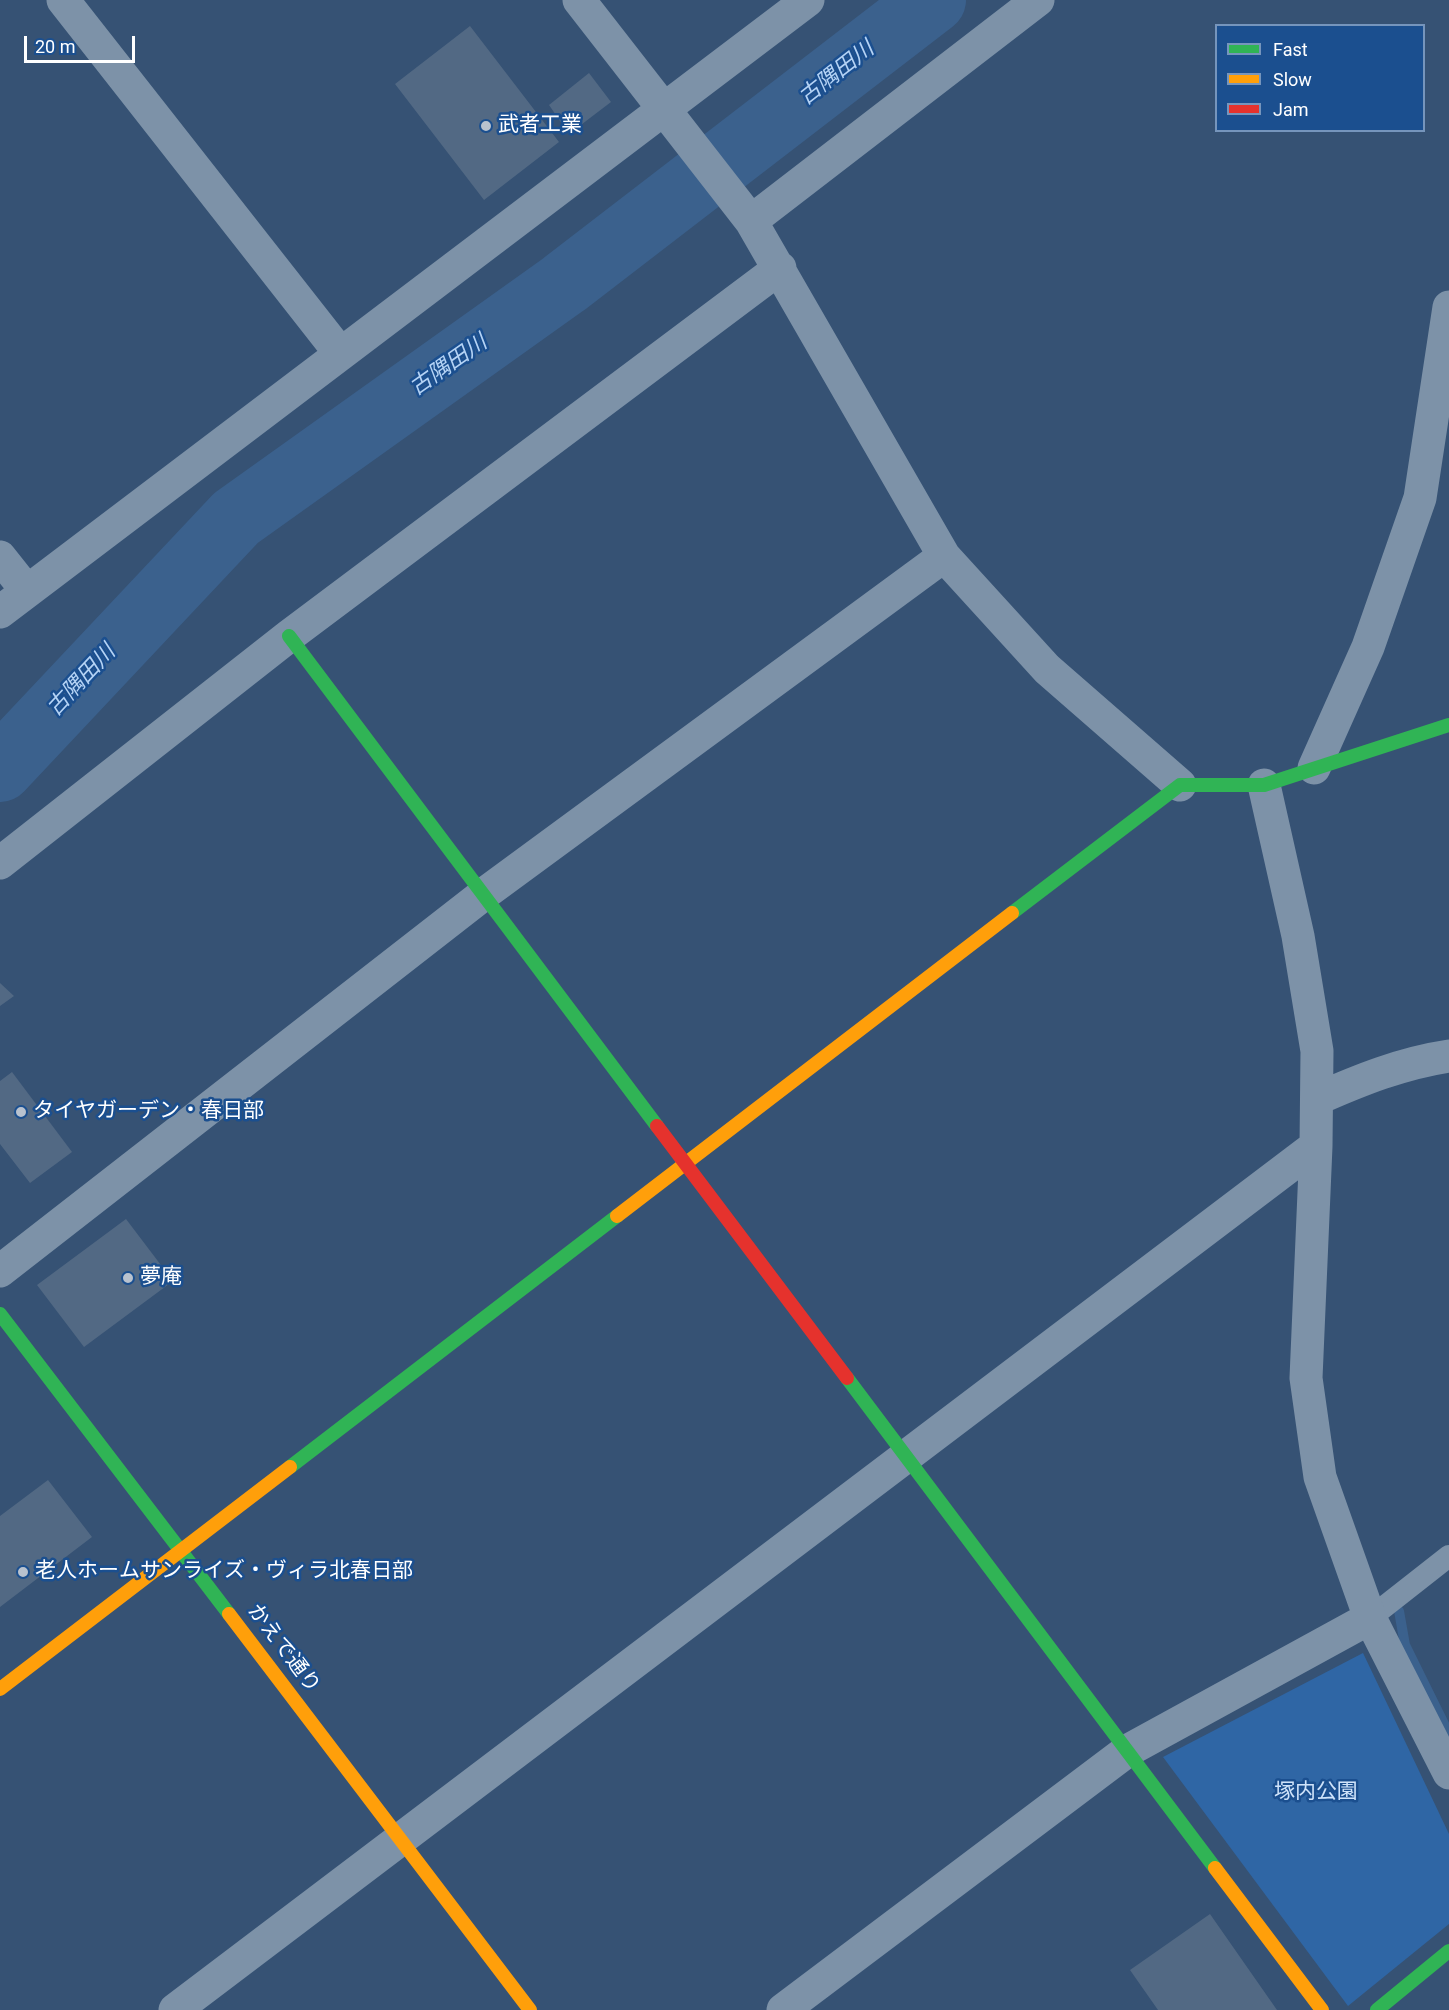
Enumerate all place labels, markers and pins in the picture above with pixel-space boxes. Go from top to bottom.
place label: 武者工業 [498,113,582,139]
marker: 武者工業 [479,119,493,133]
place label: タイヤガーデン・春日部 [33,1099,264,1125]
marker: タイヤガーデン・春日部 [14,1105,28,1119]
place label: 夢庵 [140,1265,182,1291]
marker: 夢庵 [121,1271,135,1285]
place label: 老人ホームサンライズ・ヴィラ北春日部 [35,1559,413,1585]
marker: 老人ホームサンライズ・ヴィラ北春日部 [16,1565,30,1579]

